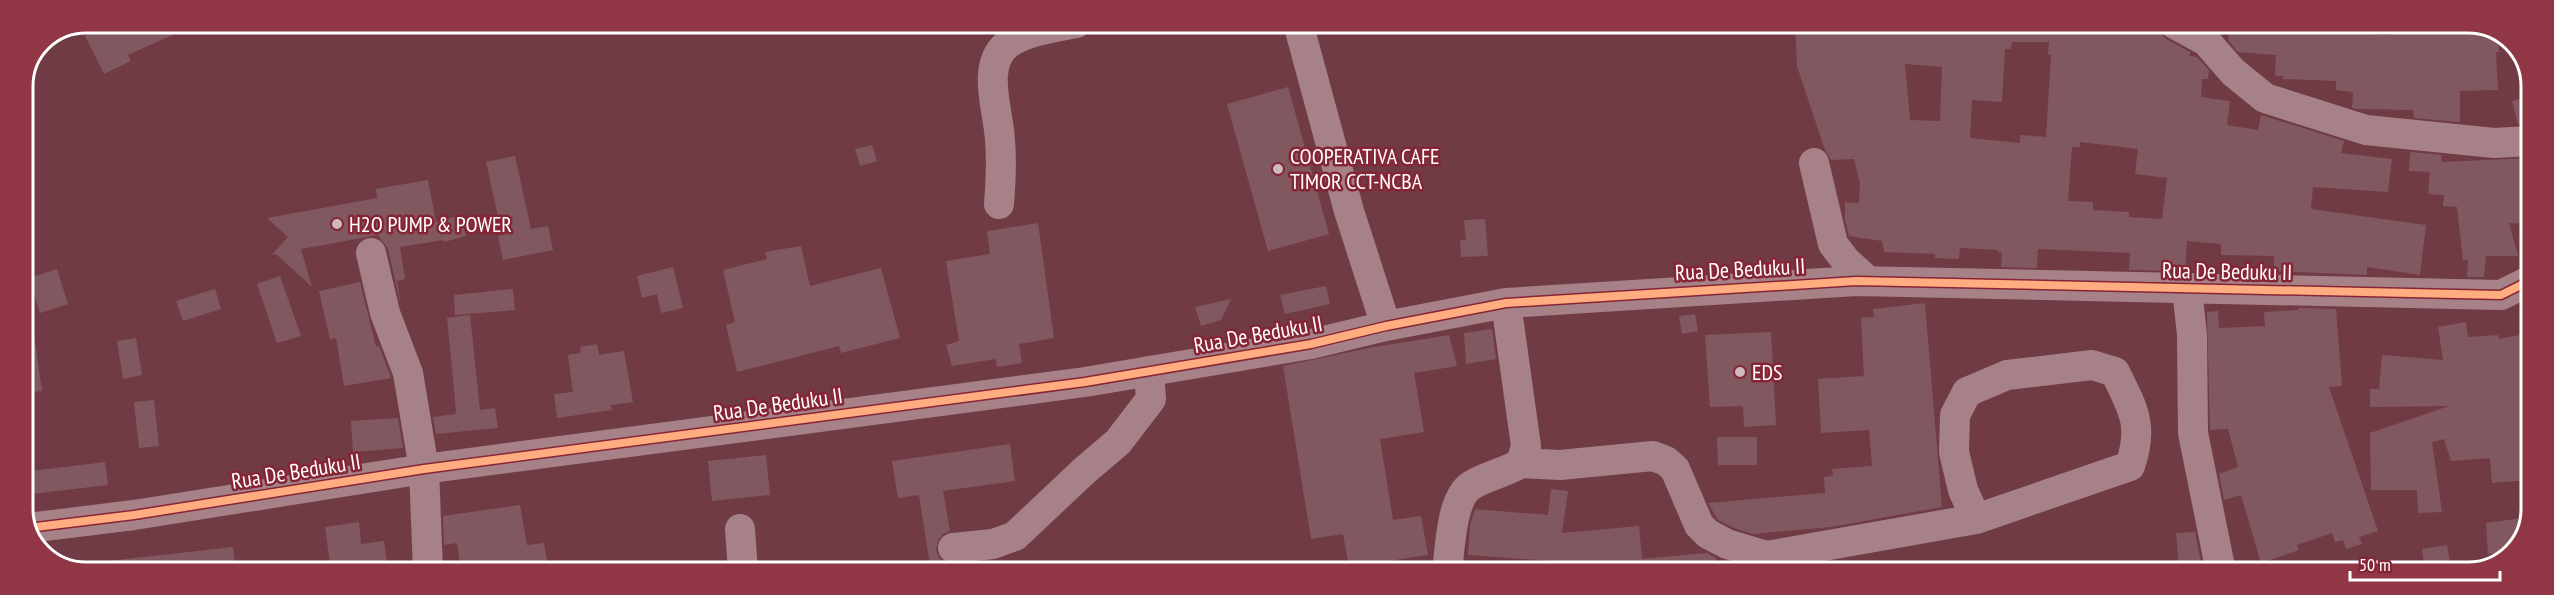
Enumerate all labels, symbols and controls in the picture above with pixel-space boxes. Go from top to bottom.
place label: COOPERATIVA CAFE TIMOR CCT-NCBA [1290,142,1439,195]
marker: COOPERATIVA CAFE TIMOR CCT-NCBA [1271,162,1285,176]
place label: H2O PUMP & POWER [349,210,512,238]
marker: H2O PUMP & POWER [330,217,344,231]
street label: Rua De Beduku II [1674,252,1806,286]
street label: Rua De Beduku II [2162,256,2292,286]
street label: Rua De Beduku II [1191,309,1325,359]
place label: EDS [1752,358,1782,386]
marker: EDS [1733,365,1747,379]
street label: Rua De Beduku II [711,381,845,427]
street label: Rua De Beduku II [229,447,363,495]
scale bar [2350,544,2500,582]
text: 50 m [2359,553,2391,576]

